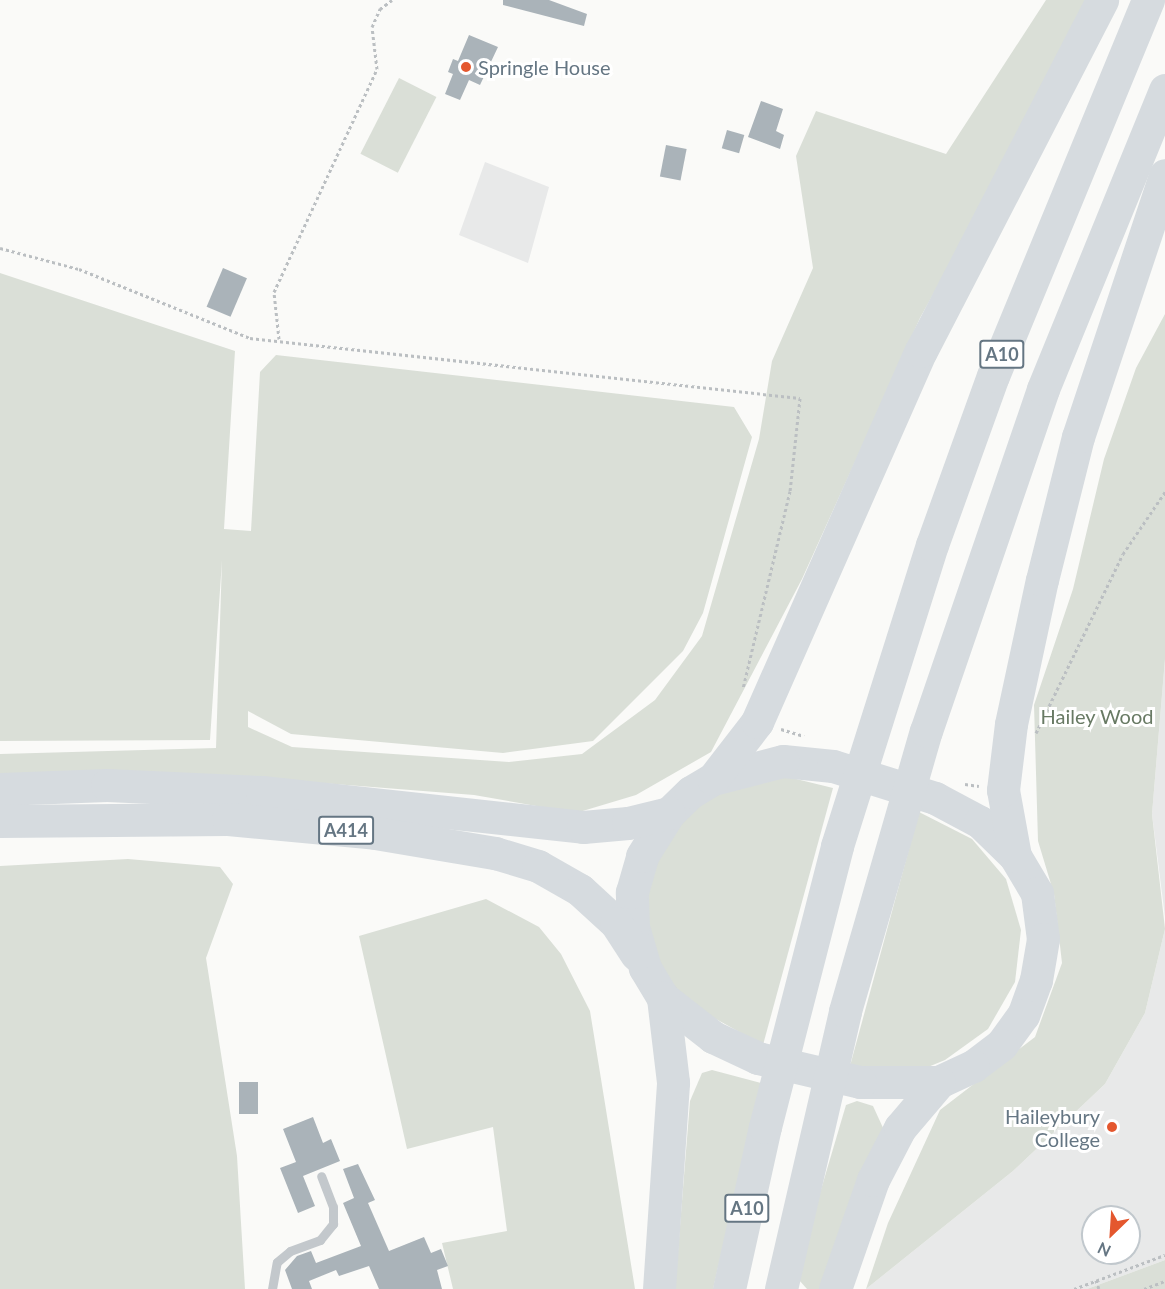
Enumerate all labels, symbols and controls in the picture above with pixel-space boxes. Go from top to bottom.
place label: Springle House [478,55,611,79]
marker: Springle House [459,60,473,74]
road number: A10 [978,339,1026,369]
park label: Hailey Wood [1040,704,1154,728]
road number: A414 [318,815,374,845]
place label: Haileybury College [1005,1104,1100,1151]
marker: Haileybury College [1105,1120,1119,1134]
road number: A10 [723,1193,771,1223]
north arrow [1081,1205,1141,1265]
text: N [1094,1239,1114,1261]

